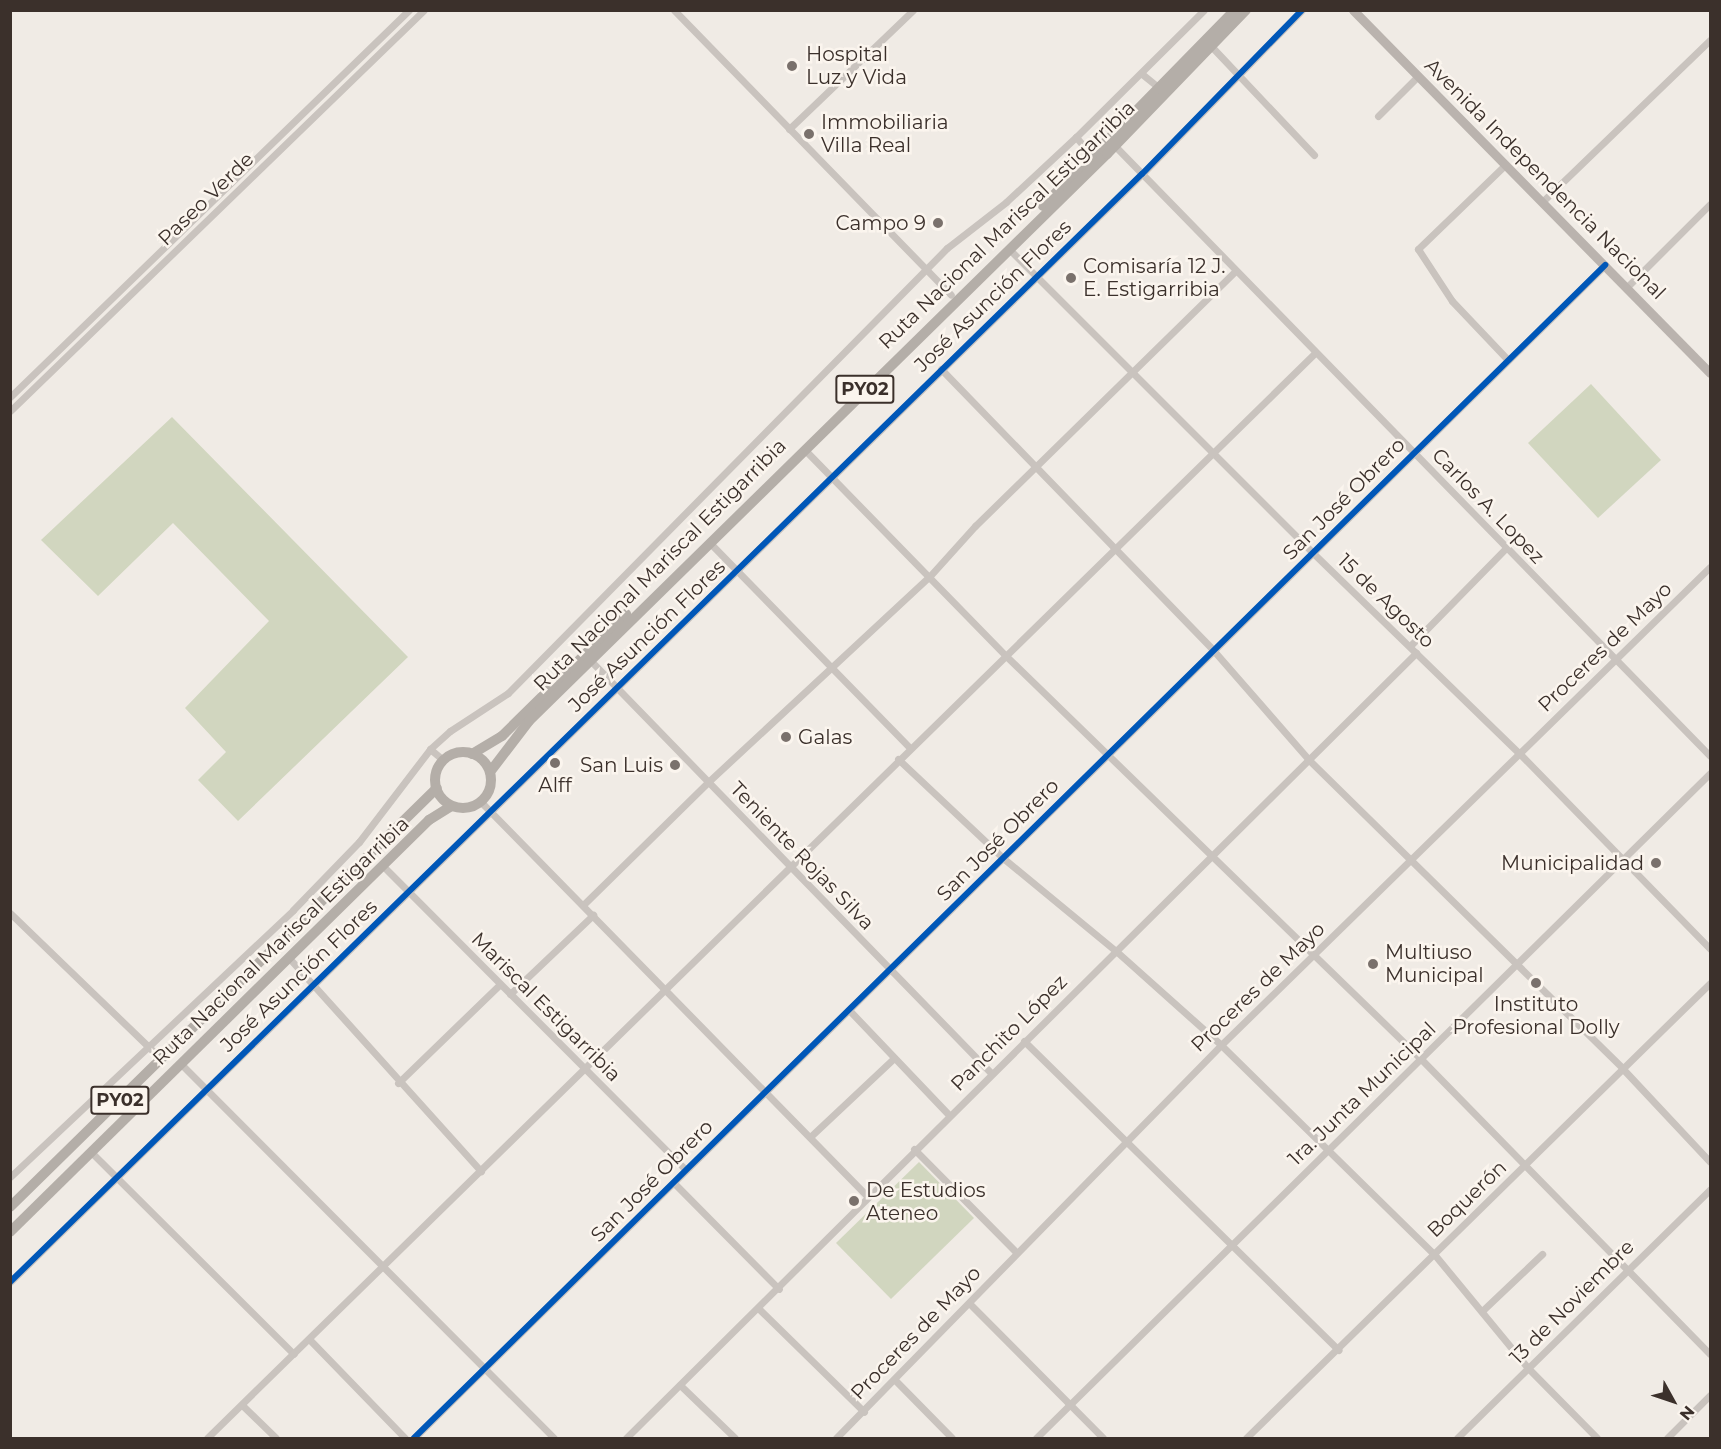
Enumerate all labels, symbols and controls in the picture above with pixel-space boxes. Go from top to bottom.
place label: Hospital Luz y Vida [806,42,907,89]
street label: Avenida Independencia Nacional [1420,54,1670,304]
marker: Hospital Luz y Vida [783,57,801,75]
street label: Ruta Nacional Mariscal Estigarribia [874,96,1140,354]
place label: Immobiliaria Villa Real [821,110,949,157]
marker: Immobiliaria Villa Real [802,127,816,141]
street label: Paseo Verde [153,147,259,251]
place label: Campo 9 [835,211,926,235]
street label: José Asunción Flores [910,215,1076,377]
marker: Campo 9 [931,216,945,230]
place label: Comisaría 12 J. E. Estigarribia [1083,254,1226,301]
marker: Comisaría 12 J. E. Estigarribia [1064,271,1078,285]
road number: PY02 [835,374,895,404]
street label: San José Obrero [1278,433,1410,565]
street label: Ruta Nacional Mariscal Estigarribia [529,434,791,696]
street label: Carlos A. Lopez [1427,443,1549,569]
street label: 15 de Agosto [1333,549,1439,653]
street label: José Asunción Flores [564,555,730,717]
street label: Proceres de Mayo [1533,577,1677,717]
place label: Galas [798,725,852,749]
marker: Galas [779,730,793,744]
place label: San Luis [580,753,663,777]
marker: Alff [548,756,562,770]
marker: San Luis [668,758,682,772]
place label: Alff [538,773,572,797]
street label: San José Obrero [932,774,1064,906]
street label: Teniente Rojas Silva [725,777,879,935]
street label: Ruta Nacional Mariscal Estigarribia [148,812,414,1070]
place label: Municipalidad [1501,851,1644,875]
marker: Municipalidad [1649,856,1663,870]
street label: José Asunción Flores [216,895,382,1057]
street label: Proceres de Mayo [1186,917,1330,1057]
street label: Mariscal Estigarribia [466,927,626,1087]
place label: Multiuso Municipal [1385,940,1484,987]
marker: Multiuso Municipal [1366,957,1380,971]
street label: Panchito López [946,970,1072,1096]
marker: Instituto Profesional Dolly [1529,976,1543,990]
place label: Instituto Profesional Dolly [1452,993,1620,1040]
street label: 1ra. Junta Municipal [1283,1017,1441,1171]
road number: PY02 [90,1085,150,1115]
street label: San José Obrero [586,1115,718,1247]
street label: Boquerón [1423,1155,1511,1243]
place label: De Estudios Ateneo [866,1178,986,1225]
marker: De Estudios Ateneo [847,1194,861,1208]
street label: 13 de Noviembre [1505,1235,1639,1369]
street label: Proceres de Mayo [846,1261,986,1405]
north arrow [1643,1371,1703,1431]
text: N [1676,1402,1699,1424]

